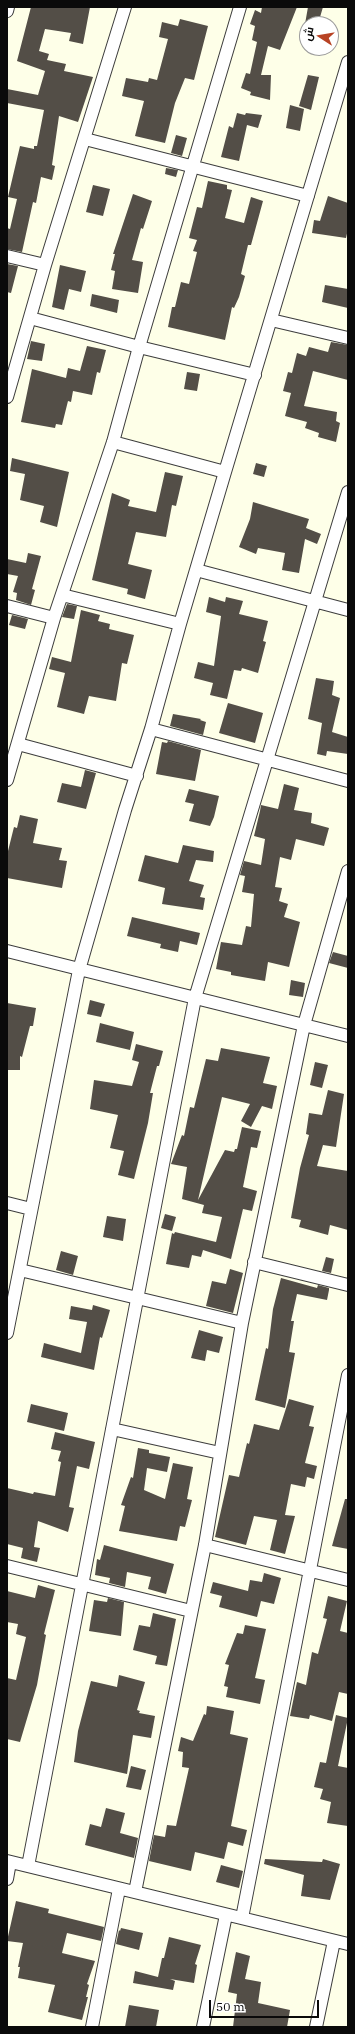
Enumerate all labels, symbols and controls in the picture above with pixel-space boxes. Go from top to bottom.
north arrow [299,16,339,56]
text: ش [300,25,317,42]
scale bar [211,1992,321,2018]
text: 50 m [216,1999,245,2014]

